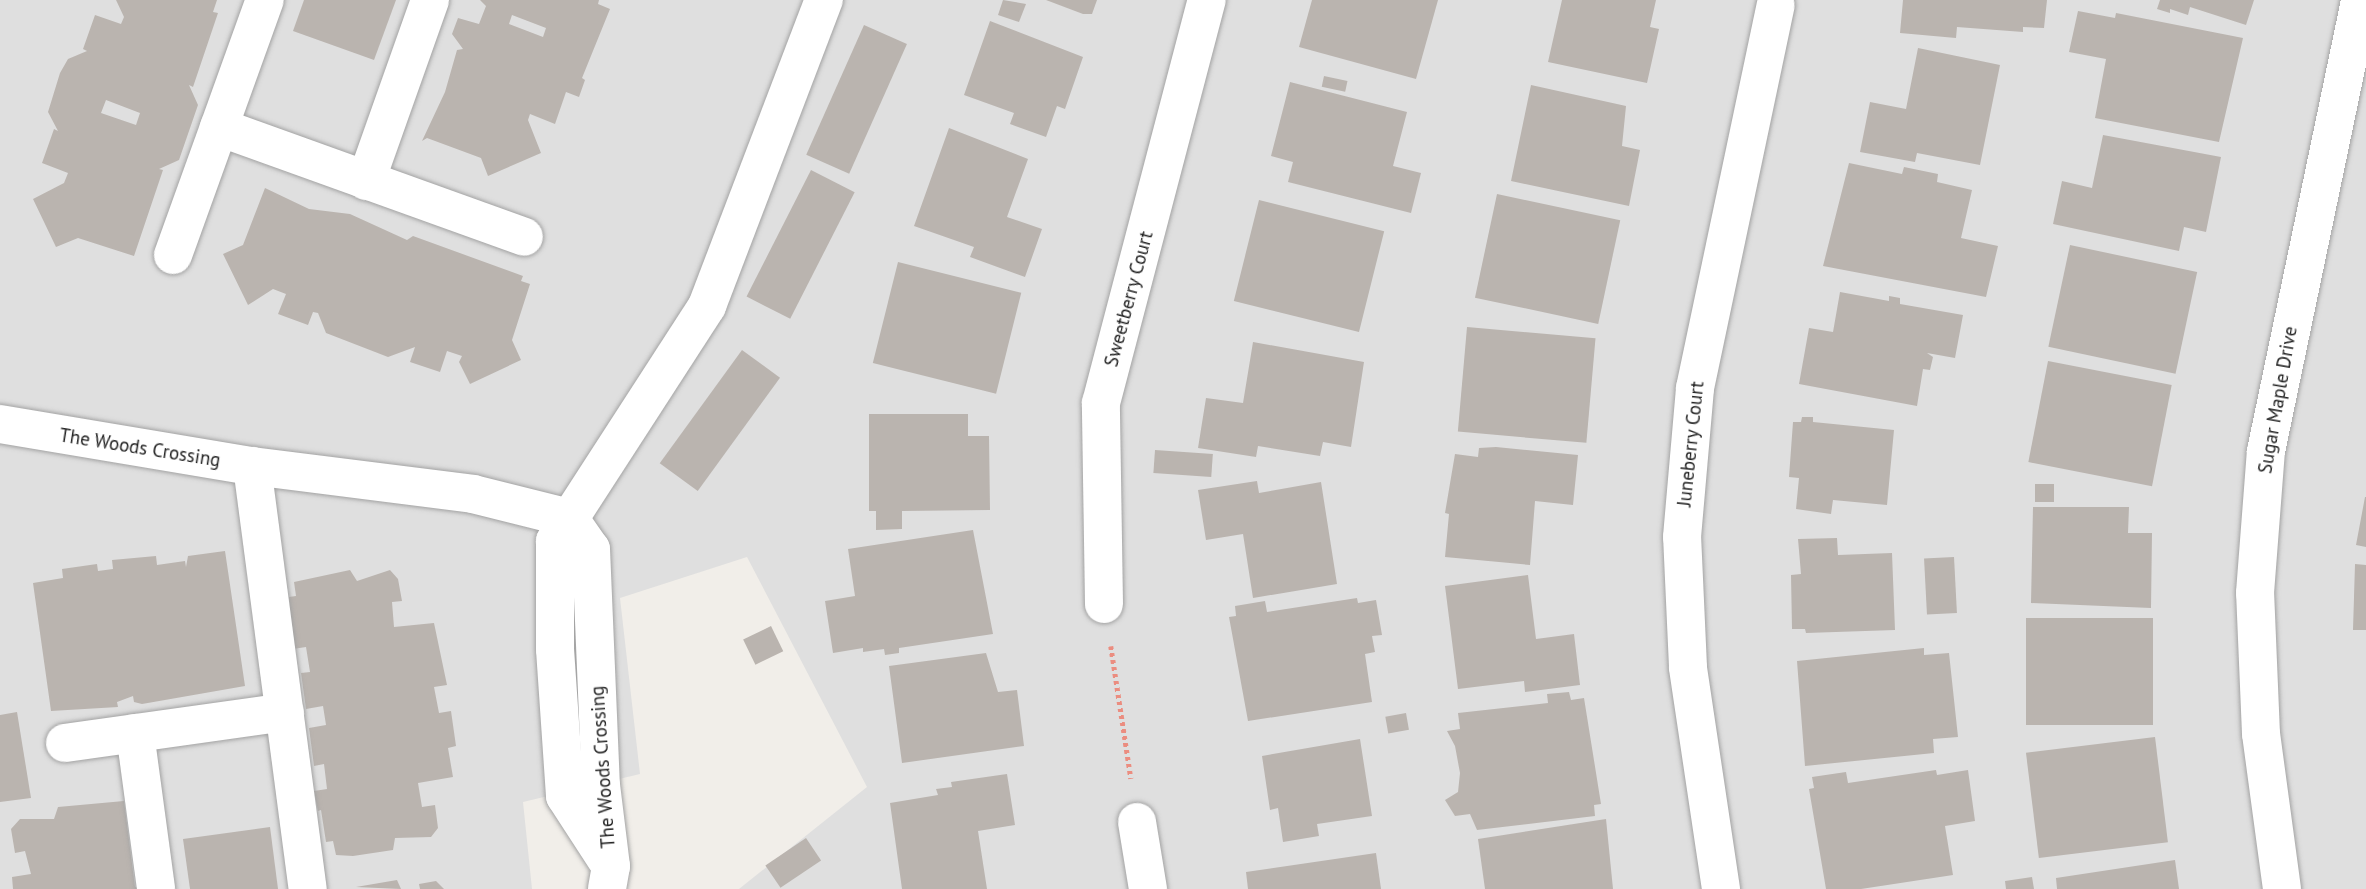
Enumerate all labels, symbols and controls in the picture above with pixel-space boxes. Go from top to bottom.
street label: Sweetberry Court [1100,228,1158,370]
street label: Sugar Maple Drive [2254,325,2302,475]
street label: Juneberry Court [1673,380,1709,508]
street label: The Woods Crossing [58,424,222,472]
street label: The Woods Crossing [586,685,620,849]

